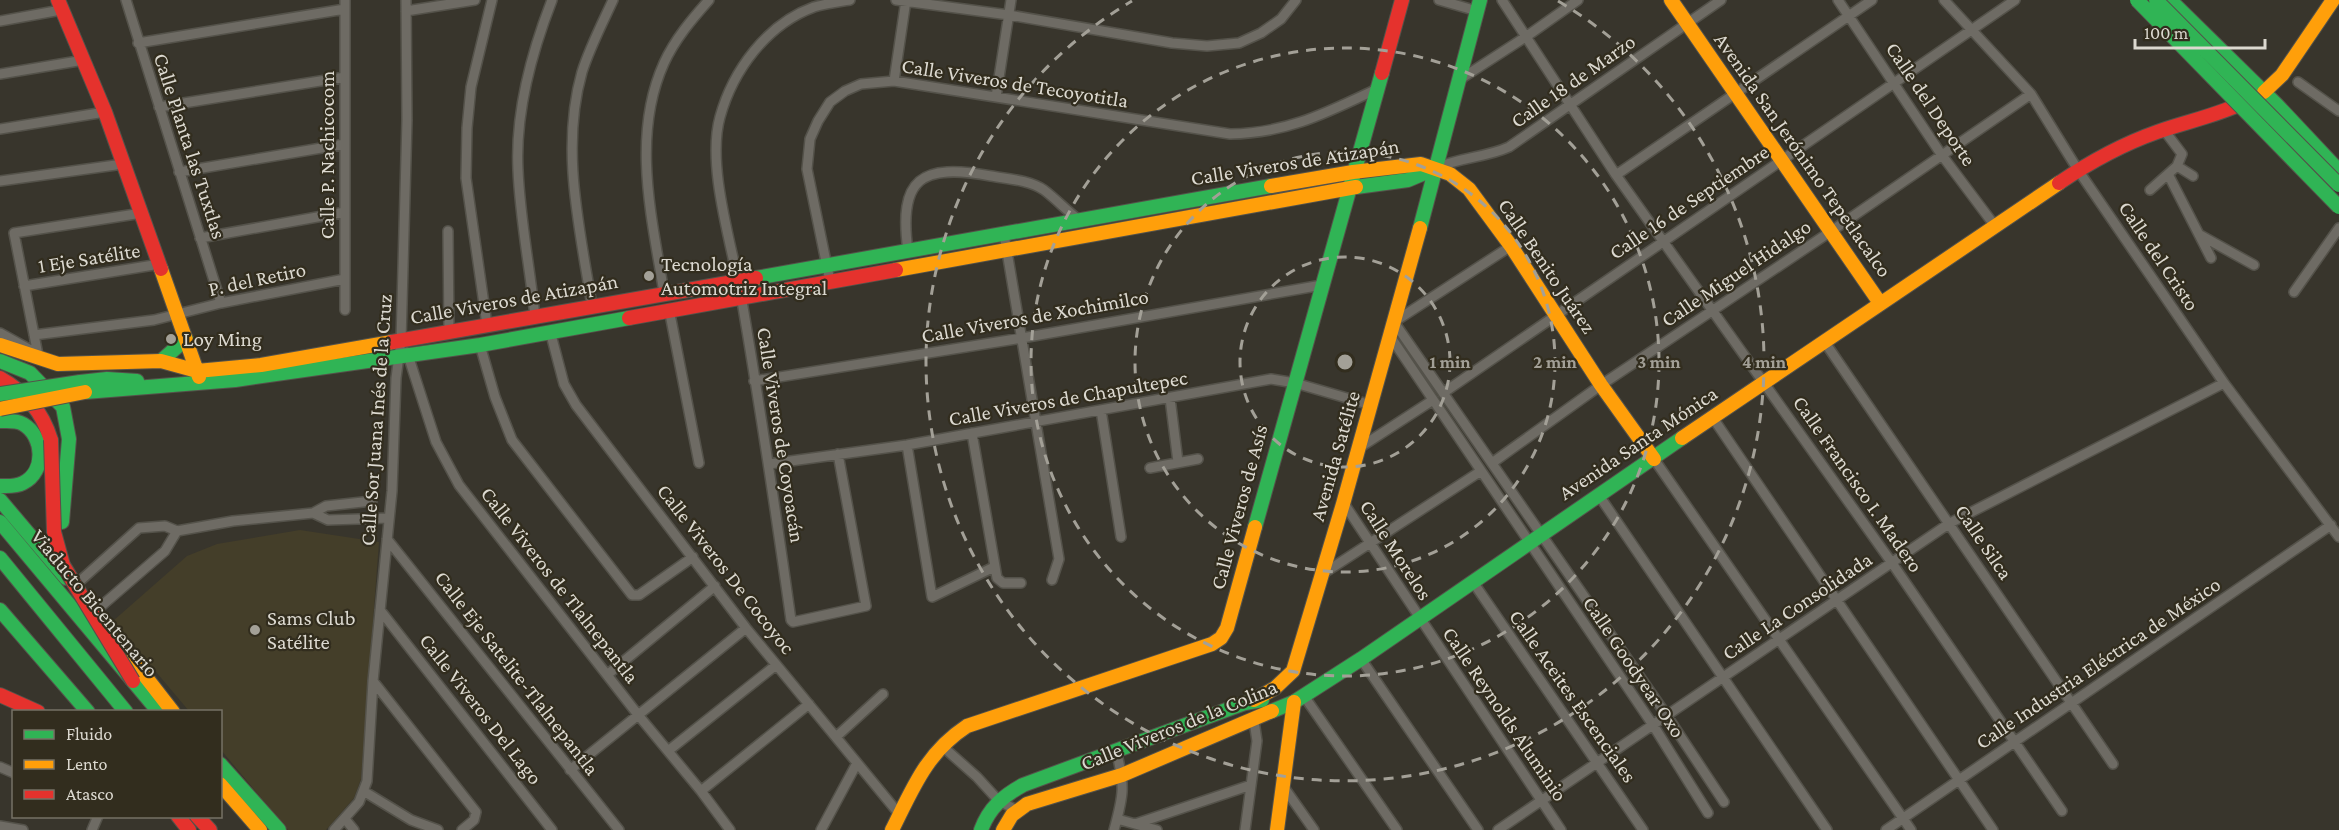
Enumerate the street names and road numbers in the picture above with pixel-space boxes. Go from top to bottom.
street label: Avenida San Jerónimo Tepetlacalco [1709,28,1897,282]
street label: Calle 18 de Marzo [1506,29,1640,133]
street label: Calle del Deporte [1881,38,1981,170]
street label: Calle Planta las Tuxtlas [149,50,231,242]
street label: Calle Viveros de Tecoyotitla [900,53,1130,113]
street label: Calle P. Nachicocom [315,71,339,239]
street label: Calle Viveros de Atizapán [1189,134,1401,190]
street label: Calle 16 de Septiembre [1605,140,1773,264]
street label: Calle Benito Juárez [1493,194,1601,338]
street label: Calle del Cristo [2114,197,2204,315]
street label: Calle Miguel Hidalgo [1657,214,1815,332]
street label: 1 Eje Satélite [36,238,142,278]
street label: P. del Retiro [206,257,308,301]
street label: Calle Viveros de Atizapán [408,269,620,329]
street label: Calle Viveros de Xochimilco [920,284,1150,348]
street label: Calle Sor Juana Inés de la Cruz [355,293,397,547]
street label: Calle Viveros de Coyoacán [752,326,810,544]
street label: Calle Viveros de Chapultepec [947,365,1190,431]
street label: Avenida Santa Mónica [1554,381,1722,505]
street label: Avenida Satélite [1305,388,1365,524]
street label: Calle Francisco I. Madero [1788,391,1928,577]
street label: Calle Viveros de Asís [1205,422,1273,592]
street label: Calle Viveros De Cocoyoc [652,479,800,659]
street label: Calle Viveros de Tlalnepantla [476,482,644,688]
street label: Calle Morelos [1355,495,1437,605]
street label: Calle Silca [1950,500,2018,584]
street label: Viaducto Bicentenario [26,524,164,682]
street label: Calle La Consolidada [1718,547,1877,665]
street label: Calle Eje Satelite-Tlalnepantla [430,566,604,780]
street label: Calle Industria Eléctrica de México [1971,572,2225,754]
street label: Calle Goodyear Oxo [1578,592,1690,742]
street label: Calle Aceites Escenciales [1504,605,1642,787]
street label: Calle Reynolds Aluminio [1438,622,1572,806]
street label: Calle Viveros Del Lago [415,629,547,789]
street label: Calle Viveros de la Colina [1077,674,1281,775]

